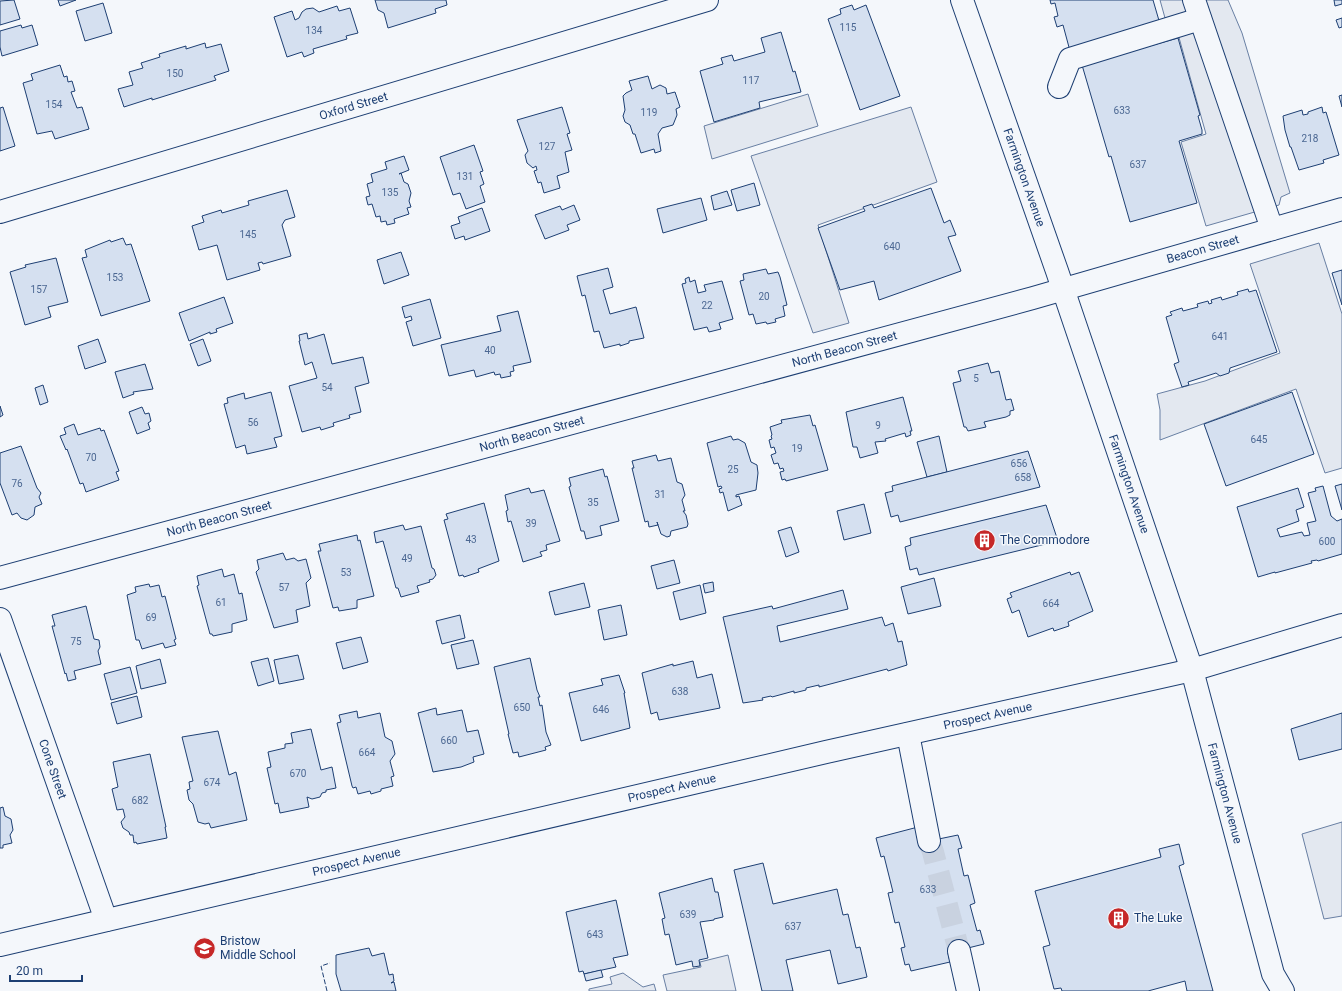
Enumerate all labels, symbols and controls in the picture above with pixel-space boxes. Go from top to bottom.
house number: 115 [840,22,857,33]
house number: 134 [306,25,323,36]
house number: 150 [167,68,184,79]
house number: 117 [743,75,760,86]
street label: Oxford Street [318,89,389,123]
house number: 154 [46,99,63,110]
house number: 633 [1114,105,1130,116]
house number: 119 [641,107,657,118]
street label: Farmington Avenue [1000,126,1048,229]
house number: 218 [1302,133,1319,144]
house number: 127 [539,141,556,152]
house number: 637 [1130,159,1147,170]
house number: 131 [457,171,473,182]
house number: 135 [382,187,399,198]
house number: 145 [240,229,257,240]
street label: Beacon Street [1165,232,1241,266]
house number: 640 [884,241,901,252]
house number: 153 [107,272,123,283]
house number: 157 [31,284,48,295]
house number: 20 [758,291,770,302]
house number: 22 [701,300,713,311]
street label: North Beacon Street [790,328,899,370]
house number: 641 [1212,331,1228,342]
house number: 40 [484,345,496,356]
house number: 5 [973,373,979,384]
house number: 54 [321,382,333,393]
street label: North Beacon Street [478,413,586,455]
house number: 56 [247,417,259,428]
house number: 9 [875,420,881,431]
street label: Farmington Avenue [1106,433,1152,535]
house number: 645 [1251,434,1268,445]
house number: 19 [791,443,803,454]
house number: 70 [85,452,97,463]
house number: 656 [1011,458,1028,469]
house number: 25 [727,464,739,475]
house number: 658 [1015,472,1032,483]
house number: 76 [11,478,23,489]
house number: 31 [654,489,666,500]
house number: 35 [587,497,599,508]
street label: North Beacon Street [165,498,273,540]
house number: 39 [525,518,537,529]
building icon: The Commodore [971,527,997,553]
place label: The Commodore [1000,533,1090,547]
house number: 43 [465,534,477,545]
house number: 600 [1319,536,1336,547]
house number: 49 [401,553,413,564]
house number: 53 [340,567,352,578]
house number: 57 [278,582,290,593]
house number: 61 [215,597,227,608]
house number: 664 [1043,598,1060,609]
house number: 69 [145,612,157,623]
house number: 75 [70,636,82,647]
house number: 638 [672,686,689,697]
street label: Prospect Avenue [942,699,1033,732]
house number: 650 [514,702,531,713]
house number: 646 [593,704,610,715]
house number: 660 [441,735,458,746]
street label: Cone Street [36,737,70,801]
street label: Farmington Avenue [1205,742,1245,845]
house number: 664 [359,747,376,758]
house number: 670 [290,768,307,779]
street label: Prospect Avenue [626,771,717,805]
house number: 674 [204,777,221,788]
house number: 682 [132,795,149,806]
street label: Prospect Avenue [311,845,402,879]
house number: 633 [920,884,936,895]
building icon: The Luke [1105,905,1131,931]
house number: 639 [680,909,696,920]
place label: The Luke [1134,911,1182,925]
house number: 637 [785,921,802,932]
house number: 643 [587,929,603,940]
place label: Bristow Middle School [220,934,296,962]
school or university icon: Bristow Middle School [191,935,217,961]
scale bar [10,957,82,983]
text: 20 m [16,964,43,978]

